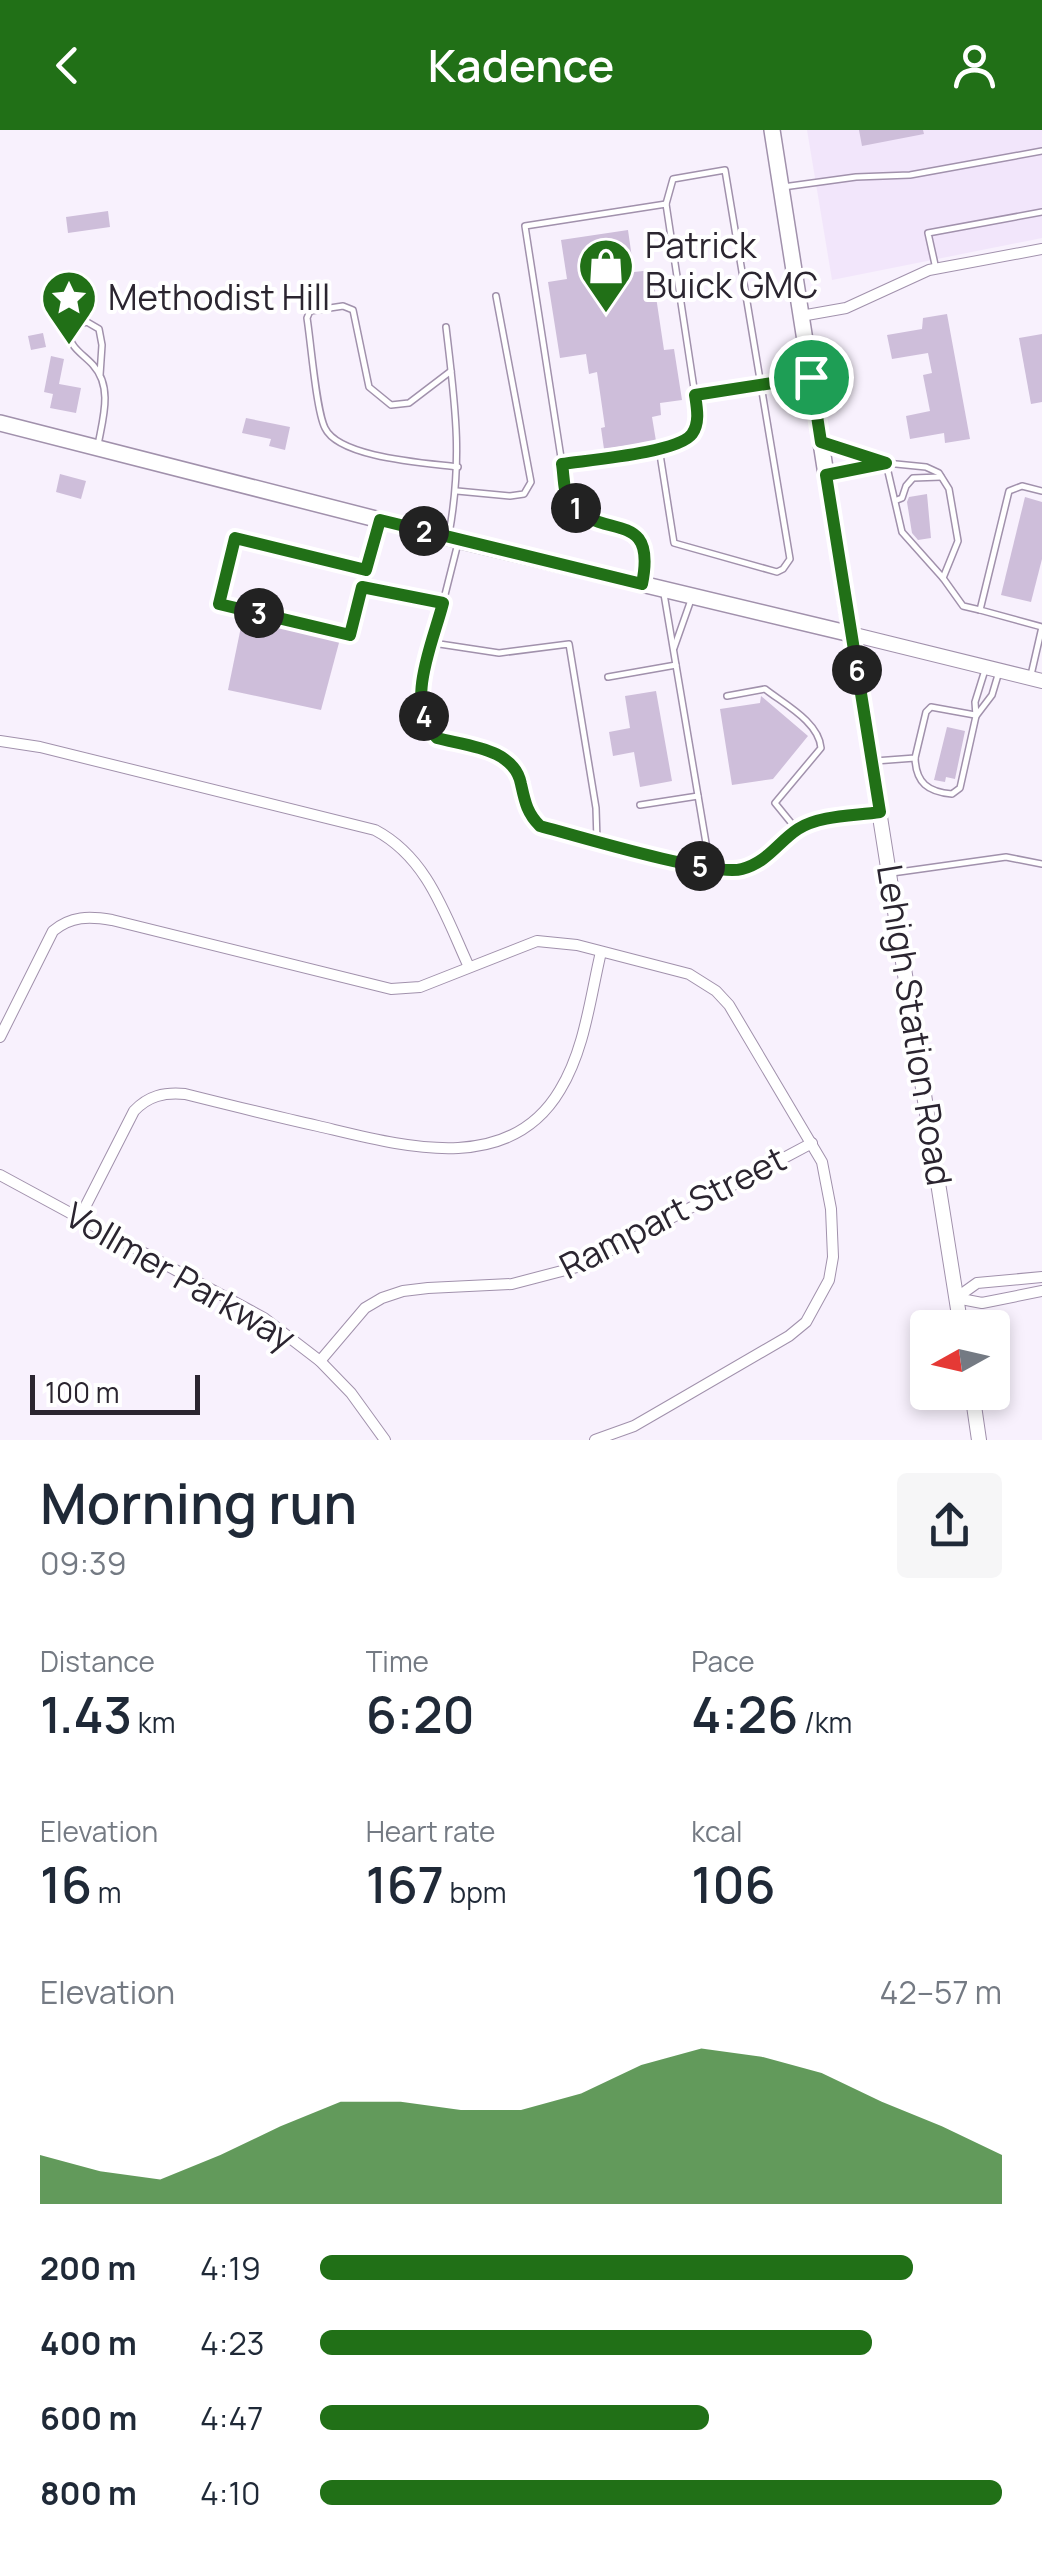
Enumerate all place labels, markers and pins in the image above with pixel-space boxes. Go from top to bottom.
place label: Patrick Buick GMC [645,221,818,309]
shop icon: Patrick Buick GMC [576,236,636,315]
place icon: Methodist Hill [39,268,99,347]
place label: Methodist Hill [108,273,330,321]
pin [769,335,854,420]
pin: 1 [551,483,601,533]
pin: 2 [399,506,449,556]
pin: 3 [234,588,284,638]
pin: 6 [832,645,882,695]
pin: 4 [399,691,449,741]
pin: 5 [675,841,725,891]

